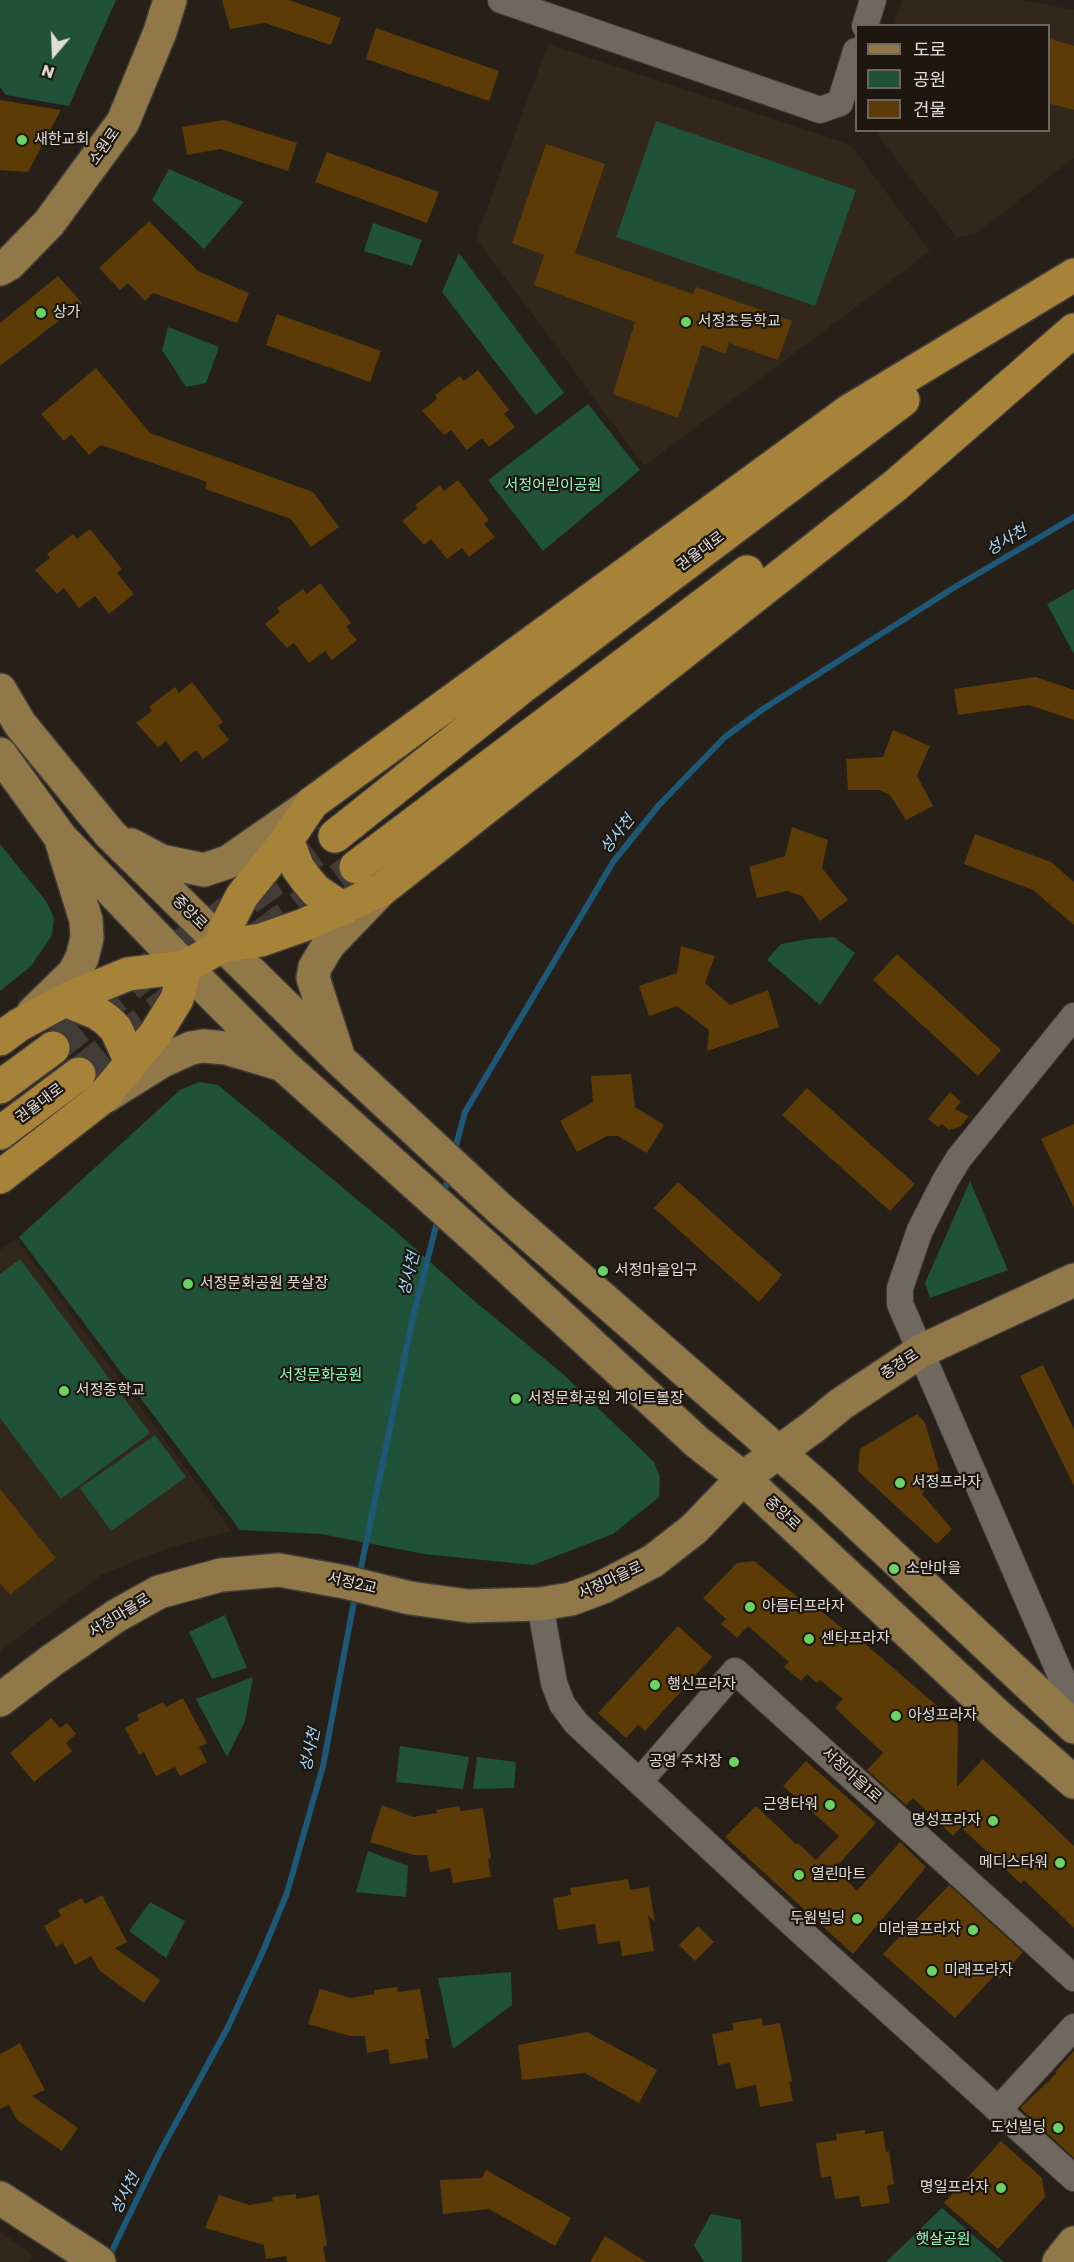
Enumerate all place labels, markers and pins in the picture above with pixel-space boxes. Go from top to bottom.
place label: 새한교회 [34,131,89,149]
marker: 새한교회 [15,133,29,147]
place label: 상가 [53,304,81,322]
marker: 상가 [34,306,48,320]
place label: 서정초등학교 [698,313,781,331]
marker: 서정초등학교 [679,315,693,329]
place label: 서정마을입구 [615,1262,698,1280]
marker: 서정마을입구 [596,1264,610,1278]
place label: 서정문화공원 풋살장 [200,1275,328,1293]
marker: 서정문화공원 풋살장 [181,1277,195,1291]
place label: 서정중학교 [76,1382,145,1400]
marker: 서정중학교 [57,1384,71,1398]
place label: 서정문화공원 게이트볼장 [528,1390,684,1408]
marker: 서정문화공원 게이트볼장 [509,1392,523,1406]
place label: 서정프라자 [912,1474,981,1492]
marker: 서정프라자 [893,1476,907,1490]
place label: 소만마을 [906,1560,961,1578]
marker: 소만마을 [887,1562,901,1576]
place label: 아름터프라자 [762,1598,845,1616]
marker: 아름터프라자 [743,1600,757,1614]
place label: 센타프라자 [821,1630,890,1648]
marker: 센타프라자 [802,1632,816,1646]
place label: 행신프라자 [667,1676,736,1694]
marker: 행신프라자 [648,1678,662,1692]
place label: 아성프라자 [908,1707,977,1725]
marker: 아성프라자 [889,1709,903,1723]
place label: 공영 주차장 [649,1753,722,1771]
marker: 공영 주차장 [727,1755,741,1769]
place label: 근영타워 [763,1796,818,1814]
marker: 근영타워 [823,1798,837,1812]
place label: 명성프라자 [912,1812,981,1830]
marker: 명성프라자 [986,1814,1000,1828]
place label: 메디스타워 [979,1854,1048,1872]
marker: 메디스타워 [1053,1856,1067,1870]
place label: 열린마트 [811,1866,866,1884]
marker: 열린마트 [792,1868,806,1882]
place label: 두원빌딩 [790,1910,845,1928]
marker: 두원빌딩 [850,1912,864,1926]
place label: 미라클프라자 [878,1921,961,1939]
marker: 미라클프라자 [966,1923,980,1937]
place label: 미래프라자 [944,1962,1013,1980]
marker: 미래프라자 [925,1964,939,1978]
place label: 도선빌딩 [991,2119,1046,2137]
marker: 도선빌딩 [1051,2121,1065,2135]
place label: 명일프라자 [920,2179,989,2197]
marker: 명일프라자 [994,2181,1008,2195]

